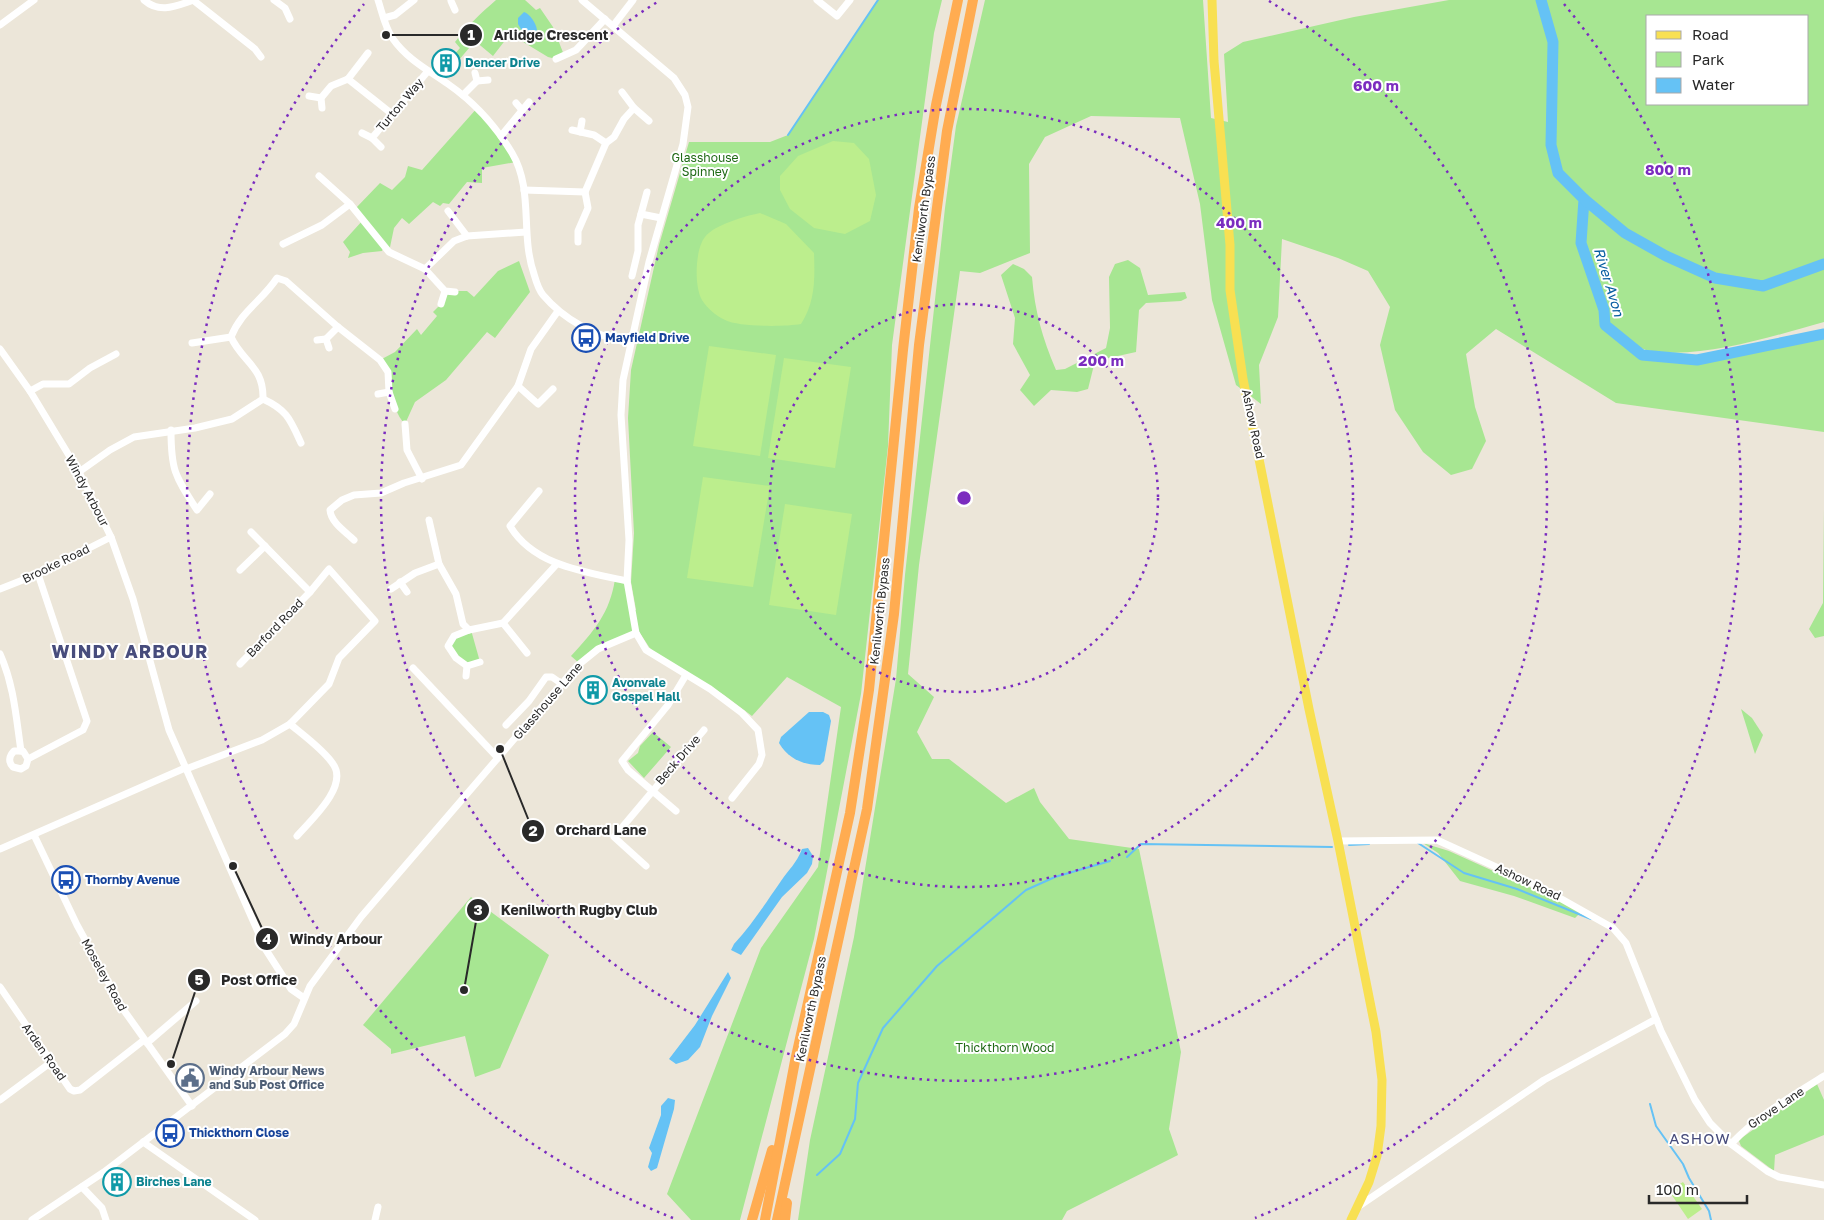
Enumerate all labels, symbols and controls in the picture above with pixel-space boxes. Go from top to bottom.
legend [1646,15,1809,105]
callout: Arlidge Crescent [459,20,618,49]
text: 1 [467,25,475,43]
text: Road [1692,25,1729,43]
text: Arlidge Crescent [494,26,609,43]
building icon: Dencer Drive [431,48,461,78]
text: Park [1692,50,1725,68]
place label: Dencer Drive [465,55,540,70]
street label: Turton Way [373,75,426,134]
text: Water [1692,75,1735,93]
text: 600 m [1353,76,1399,94]
park label: Glasshouse Spinney [672,150,739,179]
street label: Kenilworth Bypass [909,155,938,263]
text: 800 m [1645,160,1691,178]
text: 400 m [1216,213,1262,231]
water label: River Avon [1591,245,1628,320]
bus stop icon: Mayfield Drive [571,323,601,353]
place label: Mayfield Drive [605,330,689,345]
text: 200 m [1078,351,1124,369]
street label: Ashow Road [1239,388,1268,460]
street label: Windy Arbour [62,453,113,529]
centre of rings [955,489,973,507]
street label: Brooke Road [20,541,92,586]
street label: Kenilworth Bypass [866,557,893,665]
street label: Barford Road [243,595,306,660]
district label: WINDY ARBOUR [52,640,208,662]
street label: Glasshouse Lane [510,659,585,743]
building icon: Avonvale Gospel Hall [578,675,608,705]
place label: Avonvale Gospel Hall [612,675,680,704]
street label: Beck Drive [652,732,703,788]
callout: Orchard Lane [521,816,657,845]
text: 2 [528,821,538,839]
text: Orchard Lane [556,821,647,838]
street label: Ashow Road [1493,860,1564,903]
bus stop icon: Thornby Avenue [51,865,81,895]
place label: Thornby Avenue [85,872,180,887]
callout: Kenilworth Rugby Club [466,896,667,925]
text: 3 [473,900,483,918]
text: Kenilworth Rugby Club [501,901,658,918]
callout: Windy Arbour [255,925,393,954]
text: 4 [262,929,272,947]
text: Windy Arbour [289,930,383,947]
street label: Moseley Road [78,936,130,1014]
street label: Kenilworth Bypass [792,955,829,1063]
callout: Post Office [186,966,307,995]
text: 5 [194,970,204,988]
text: Post Office [221,971,297,988]
street label: Arden Road [19,1020,70,1083]
park label: Thickthorn Wood [956,1040,1054,1055]
public building icon: Windy Arbour News and Sub Post Office [175,1063,205,1093]
place label: Windy Arbour News and Sub Post Office [209,1063,325,1092]
street label: Grove Lane [1745,1083,1807,1132]
bus stop icon: Thickthorn Close [155,1118,185,1148]
place label: Thickthorn Close [189,1125,289,1140]
district label: ASHOW [1669,1129,1731,1147]
building icon: Birches Lane [102,1167,132,1197]
scale bar [1649,1172,1746,1204]
place label: Birches Lane [136,1174,211,1189]
text: 100 m [1656,1180,1699,1198]

